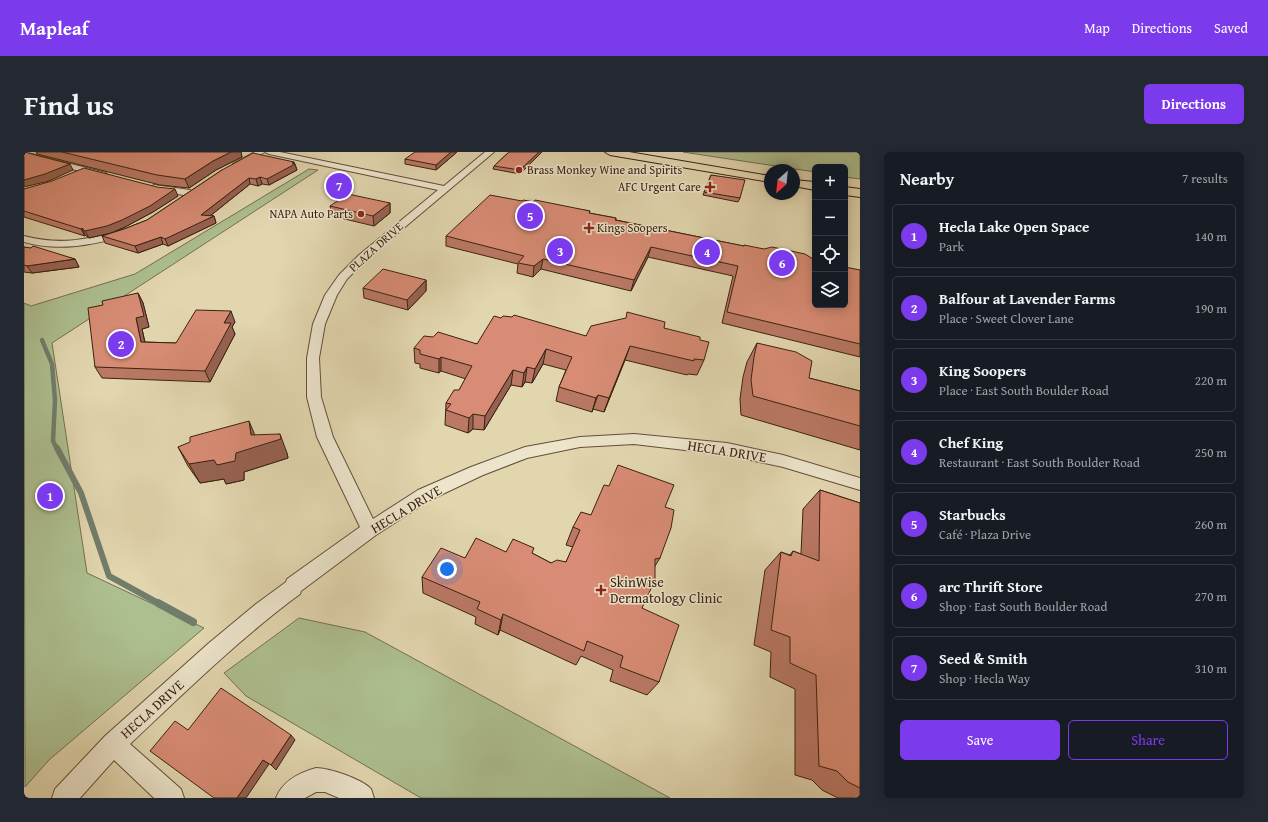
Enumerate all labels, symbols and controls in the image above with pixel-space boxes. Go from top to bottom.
text: Mapleaf [20,14,89,42]
text: Map [1084,18,1110,38]
text: Directions [1132,18,1192,38]
text: Saved [1214,18,1248,38]
text: Find us [24,84,114,125]
button: Directions [1144,84,1244,124]
place label: Brass Monkey Wine and Spirits [527,161,683,178]
north arrow [764,164,800,200]
map controls [812,164,848,308]
button: + [812,164,848,200]
marker: Brass Monkey Wine and Spirits [514,165,524,175]
text: Nearby [900,166,954,191]
text: 7 results [1182,169,1228,188]
pin: 7 [326,171,352,201]
place label: AFC Urgent Care [618,178,701,195]
marker: AFC Urgent Care [704,181,716,193]
button: − [812,200,848,236]
pin: 5 [517,201,543,231]
place label: NAPA Auto Parts [269,205,353,222]
marker: NAPA Auto Parts [356,209,366,219]
text: Hecla Lake Open Space [939,216,1089,237]
street label: PLAZA DRIVE [345,218,407,276]
place label: Kings Soopers [597,219,668,236]
marker: Kings Soopers [584,223,594,233]
text: 1 [911,227,917,246]
text: 140 m [1195,227,1227,246]
pin: 3 [547,236,573,266]
button: locate [812,236,848,272]
pin: 4 [694,237,720,267]
text: Park [939,237,964,256]
pin: 6 [769,248,795,278]
button: layers [812,272,848,308]
text: Balfour at Lavender Farms [939,288,1115,309]
text: 2 [911,299,917,318]
text: 190 m [1195,299,1227,318]
text: Place · Sweet Clover Lane [939,309,1074,328]
pin: 2 [108,329,134,359]
text: King Soopers [939,360,1026,381]
text: 3 [911,371,917,390]
text: 220 m [1195,371,1227,390]
text: Place · East South Boulder Road [939,381,1109,400]
text: Chef King [939,432,1003,453]
street label: HECLA DRIVE [686,435,768,467]
text: 4 [911,443,917,462]
text: 250 m [1195,443,1227,462]
text: Restaurant · East South Boulder Road [939,453,1140,472]
street label: HECLA DRIVE [367,480,445,538]
pin: 1 [37,481,63,511]
text: Starbucks [939,504,1006,525]
text: 5 [911,515,917,534]
text: 260 m [1195,515,1227,534]
text: Café · Plaza Drive [939,525,1031,544]
your location [437,559,457,579]
place label: SkinWise Dermatology Clinic [610,572,723,608]
text: arc Thrift Store [939,576,1043,597]
marker: SkinWise Dermatology Clinic [595,584,607,596]
text: 6 [911,587,917,606]
text: 270 m [1195,587,1227,606]
text: Shop · East South Boulder Road [939,597,1107,616]
text: Seed & Smith [939,648,1027,669]
text: 7 [911,659,917,678]
text: 310 m [1195,659,1227,678]
text: Shop · Hecla Way [939,669,1030,688]
street label: HECLA DRIVE [116,675,188,743]
button: Save [900,720,1060,760]
button: Share [1068,720,1228,760]

